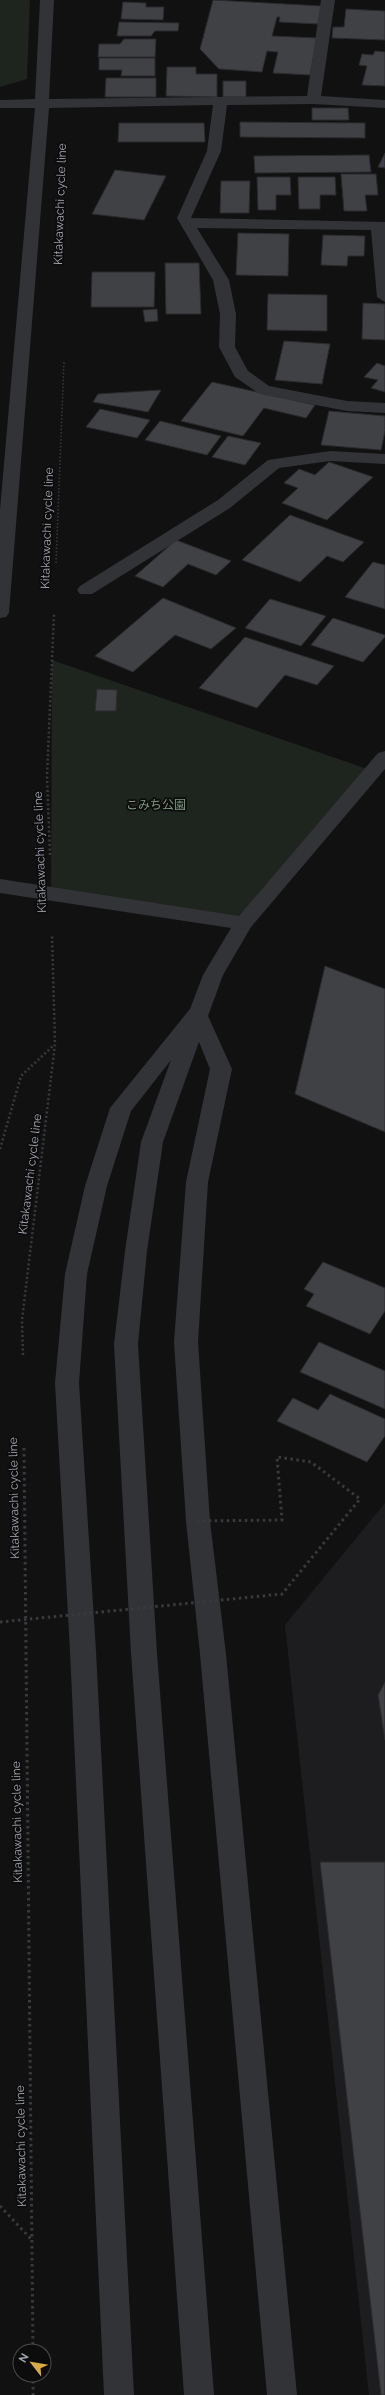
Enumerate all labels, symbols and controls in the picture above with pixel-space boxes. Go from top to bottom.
street label: Kitakawachi cycle line [51,143,69,265]
street label: Kitakawachi cycle line [38,467,56,589]
street label: Kitakawachi cycle line [31,791,49,913]
park label: こみち公園 [126,798,186,812]
street label: Kitakawachi cycle line [16,1113,44,1235]
street label: Kitakawachi cycle line [6,1437,22,1559]
street label: Kitakawachi cycle line [9,1761,25,1883]
street label: Kitakawachi cycle line [13,2085,29,2207]
north arrow [12,2343,52,2383]
text: N [16,2351,32,2365]

